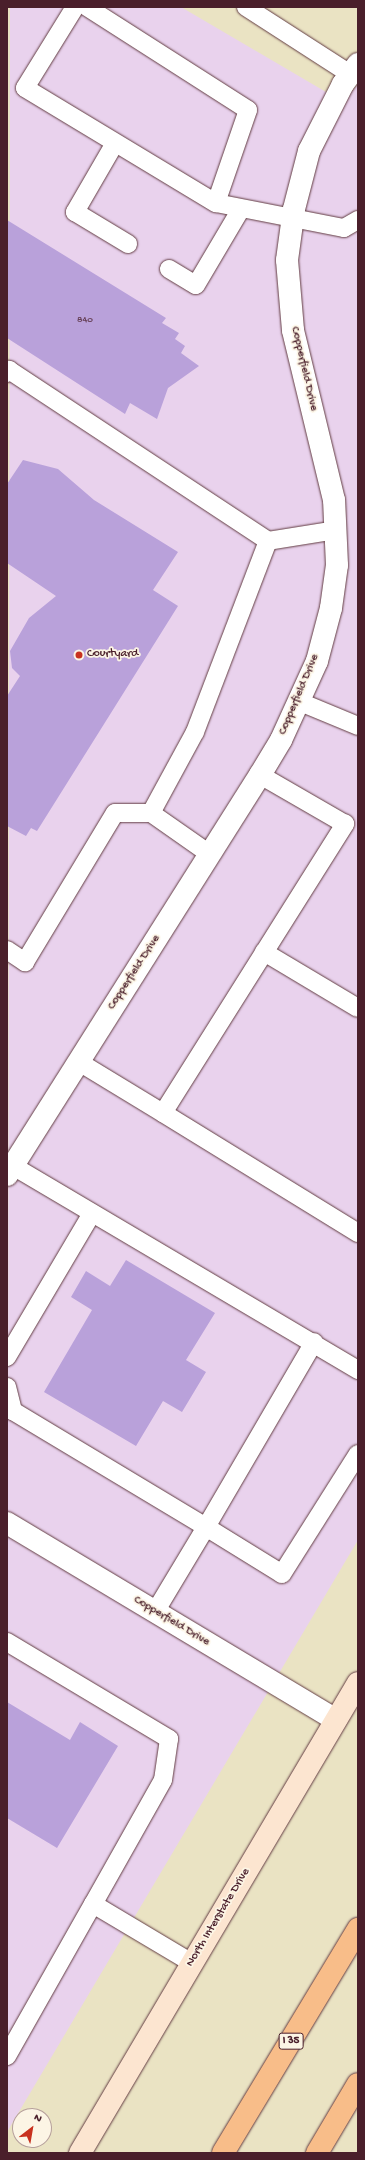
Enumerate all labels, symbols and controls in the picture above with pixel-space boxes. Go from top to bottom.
house number: 840 [77,315,93,327]
street label: Copperfield Drive [286,325,320,413]
place label: Courtyard [87,648,138,662]
marker: Courtyard [74,650,84,660]
street label: Copperfield Drive [277,653,323,737]
street label: Copperfield Drive [106,933,164,1013]
street label: Copperfield Drive [130,1594,212,1650]
street label: North Interstate Drive [184,1866,254,1970]
road number: I 35 [278,2032,304,2050]
north arrow [12,2108,52,2148]
text: N [31,2112,44,2126]

